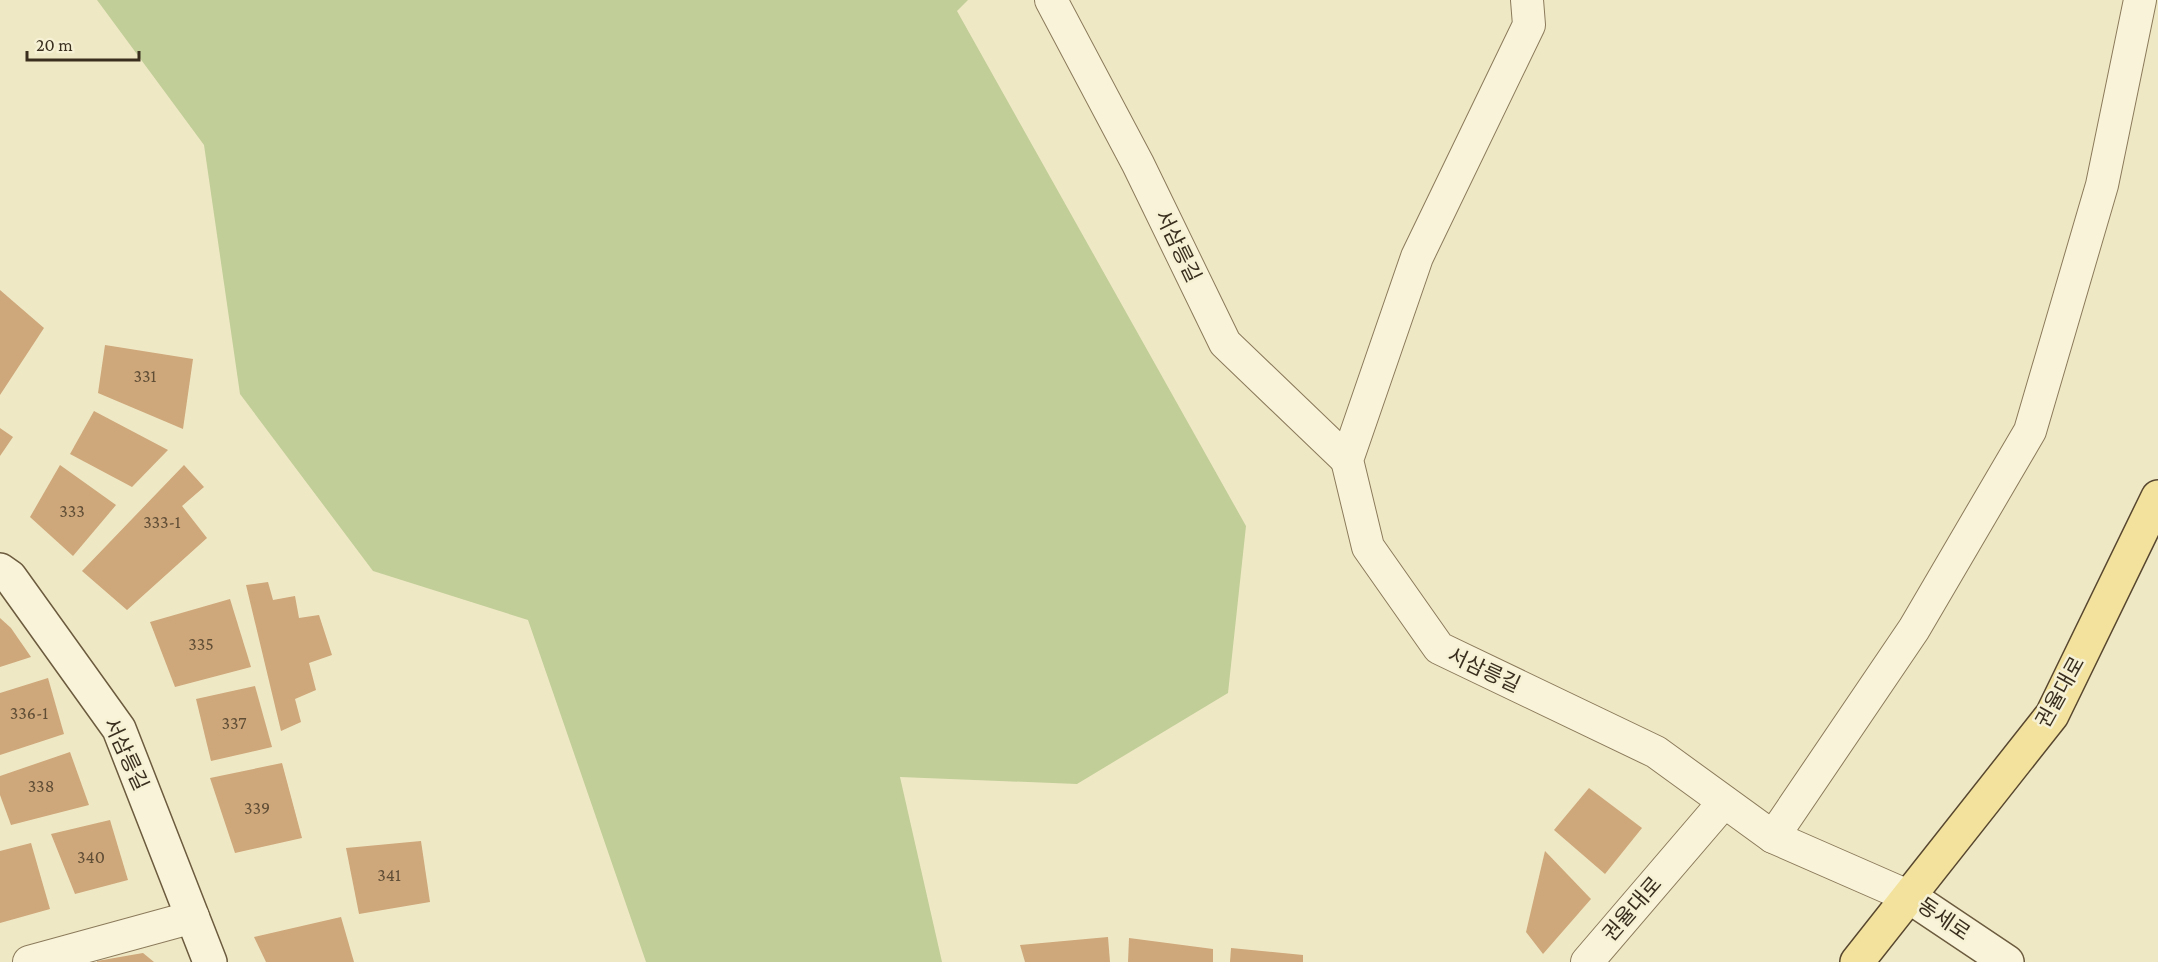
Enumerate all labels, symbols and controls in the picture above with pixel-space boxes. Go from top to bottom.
scale bar [27,24,140,62]
text: 20 m [36,35,73,55]
street label: 서삼릉길 [1150,206,1206,286]
house number: 331 [134,366,157,386]
house number: 333 [59,501,85,521]
house number: 333-1 [143,512,181,532]
house number: 335 [188,634,214,654]
street label: 서삼릉길 [1444,643,1524,697]
street label: 권율대로 [2031,652,2089,732]
house number: 336-1 [10,703,48,723]
house number: 337 [221,713,247,733]
street label: 서삼릉길 [99,714,153,794]
house number: 338 [28,776,54,796]
house number: 339 [244,798,270,818]
house number: 340 [77,847,105,867]
house number: 341 [377,865,401,885]
street label: 권율대로 [1598,872,1666,946]
street label: 동세로 [1913,893,1975,945]

